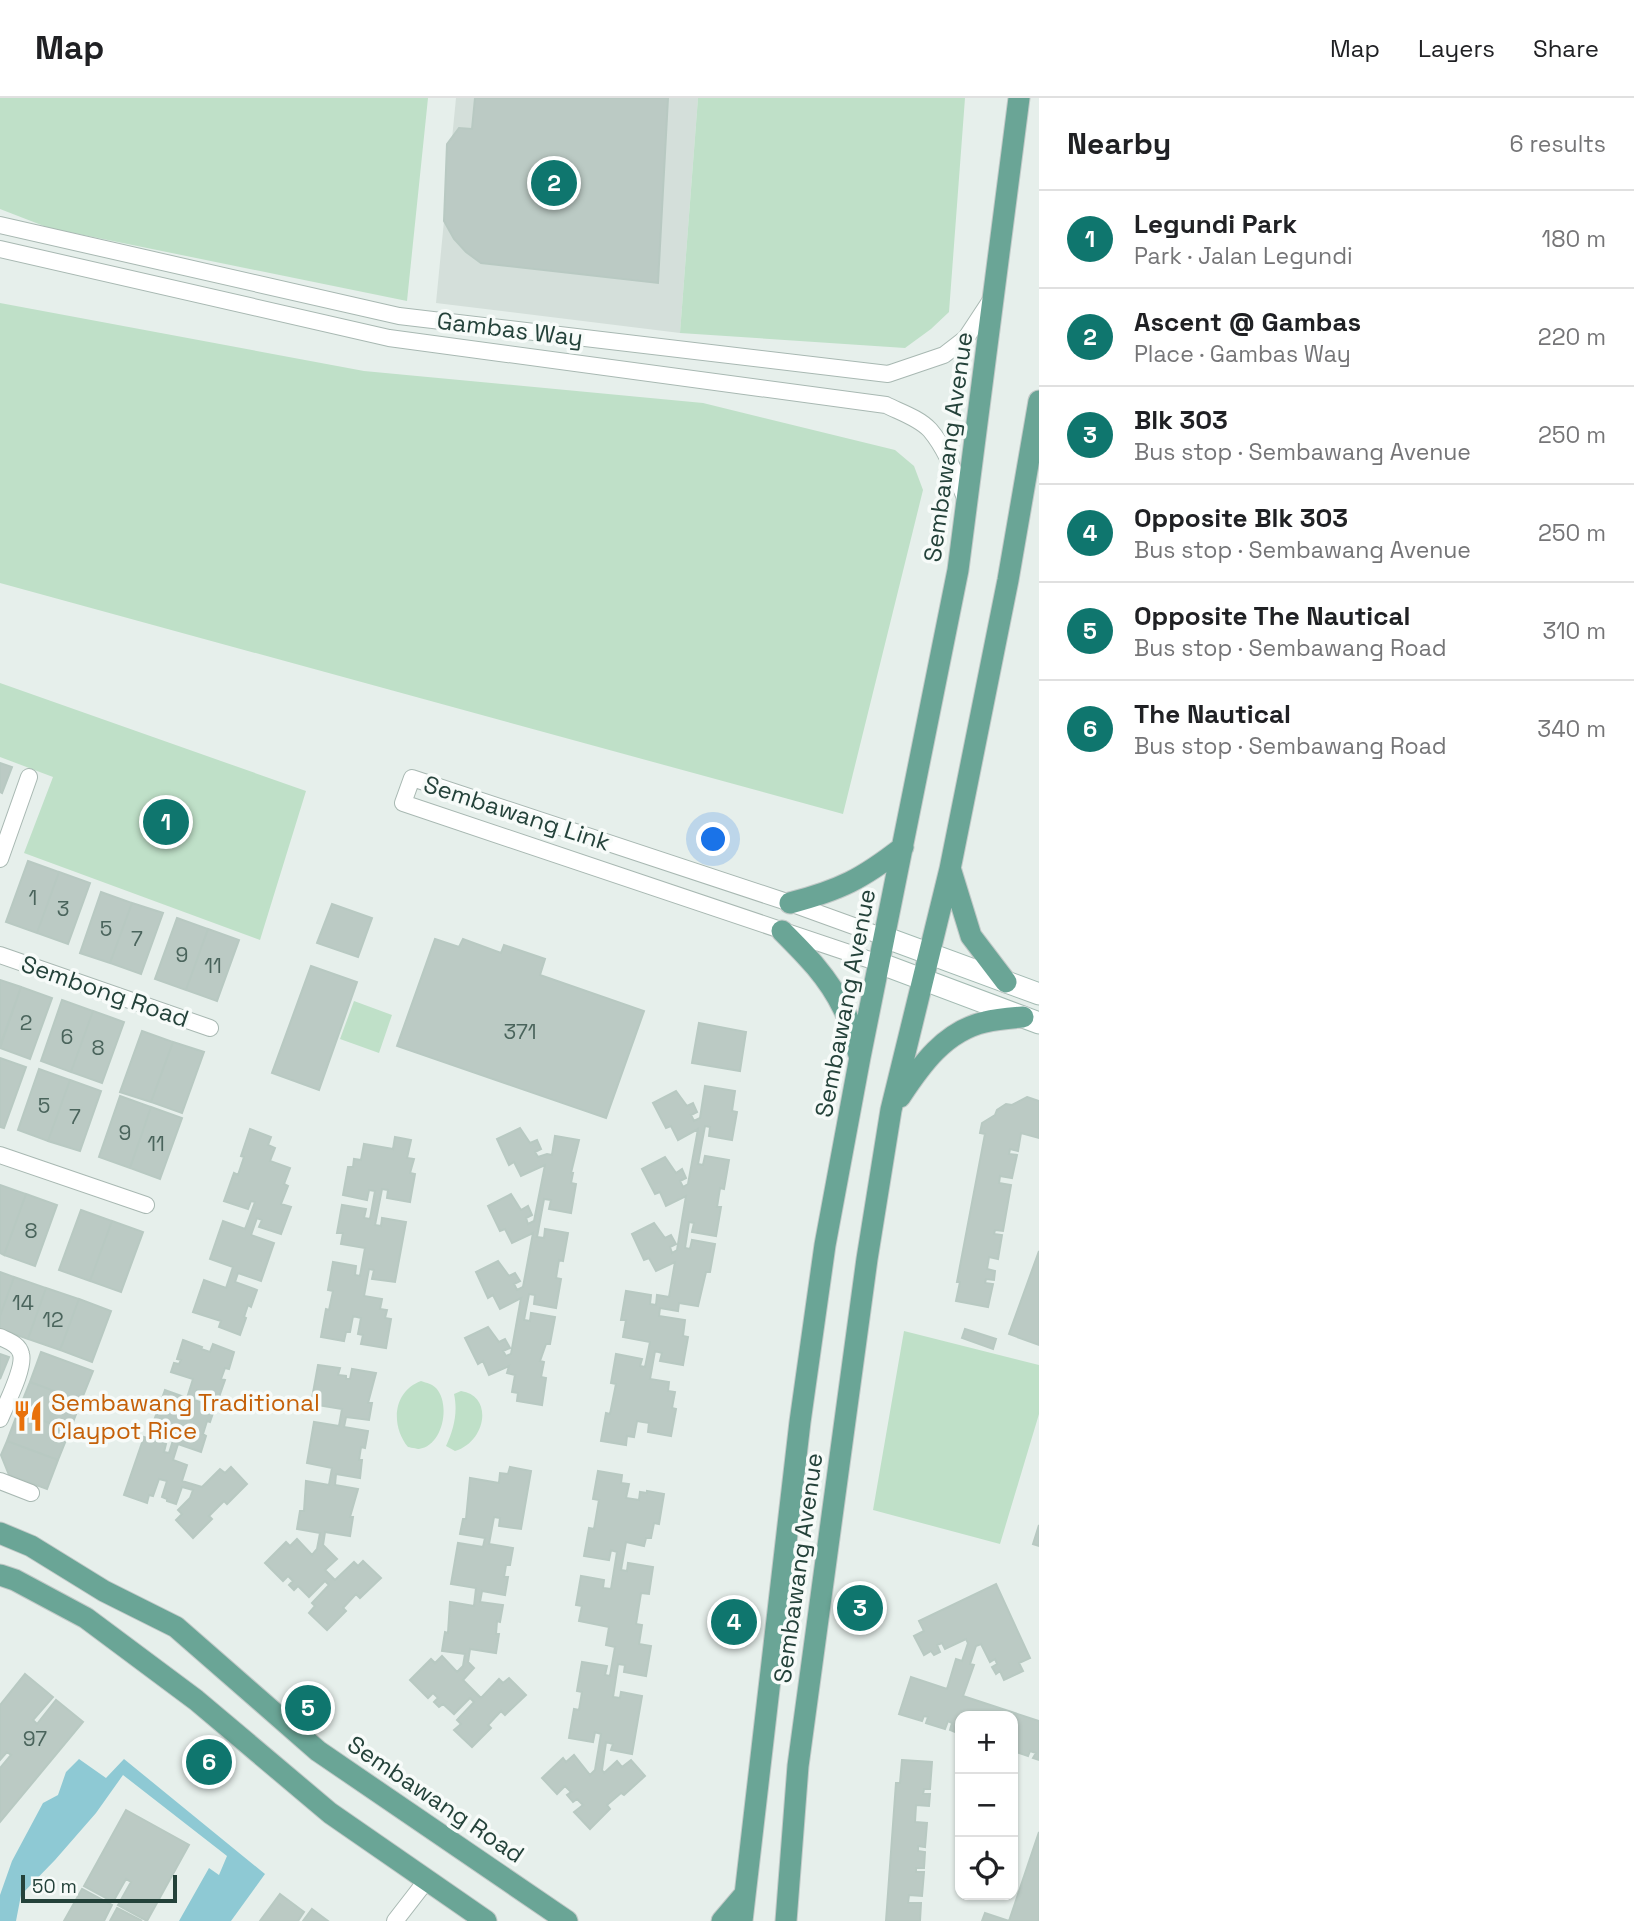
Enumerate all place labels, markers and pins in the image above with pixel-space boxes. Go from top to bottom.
pin: 2 [531,157,577,209]
pin: 1 [143,796,189,848]
place label: Sembawang Traditional Claypot Rice [51,1387,320,1446]
restaurant icon: Sembawang Traditional Claypot Rice [11,1399,45,1433]
pin: 3 [837,1582,883,1634]
pin: 4 [711,1596,757,1648]
pin: 5 [285,1682,331,1734]
pin: 6 [186,1736,232,1788]

